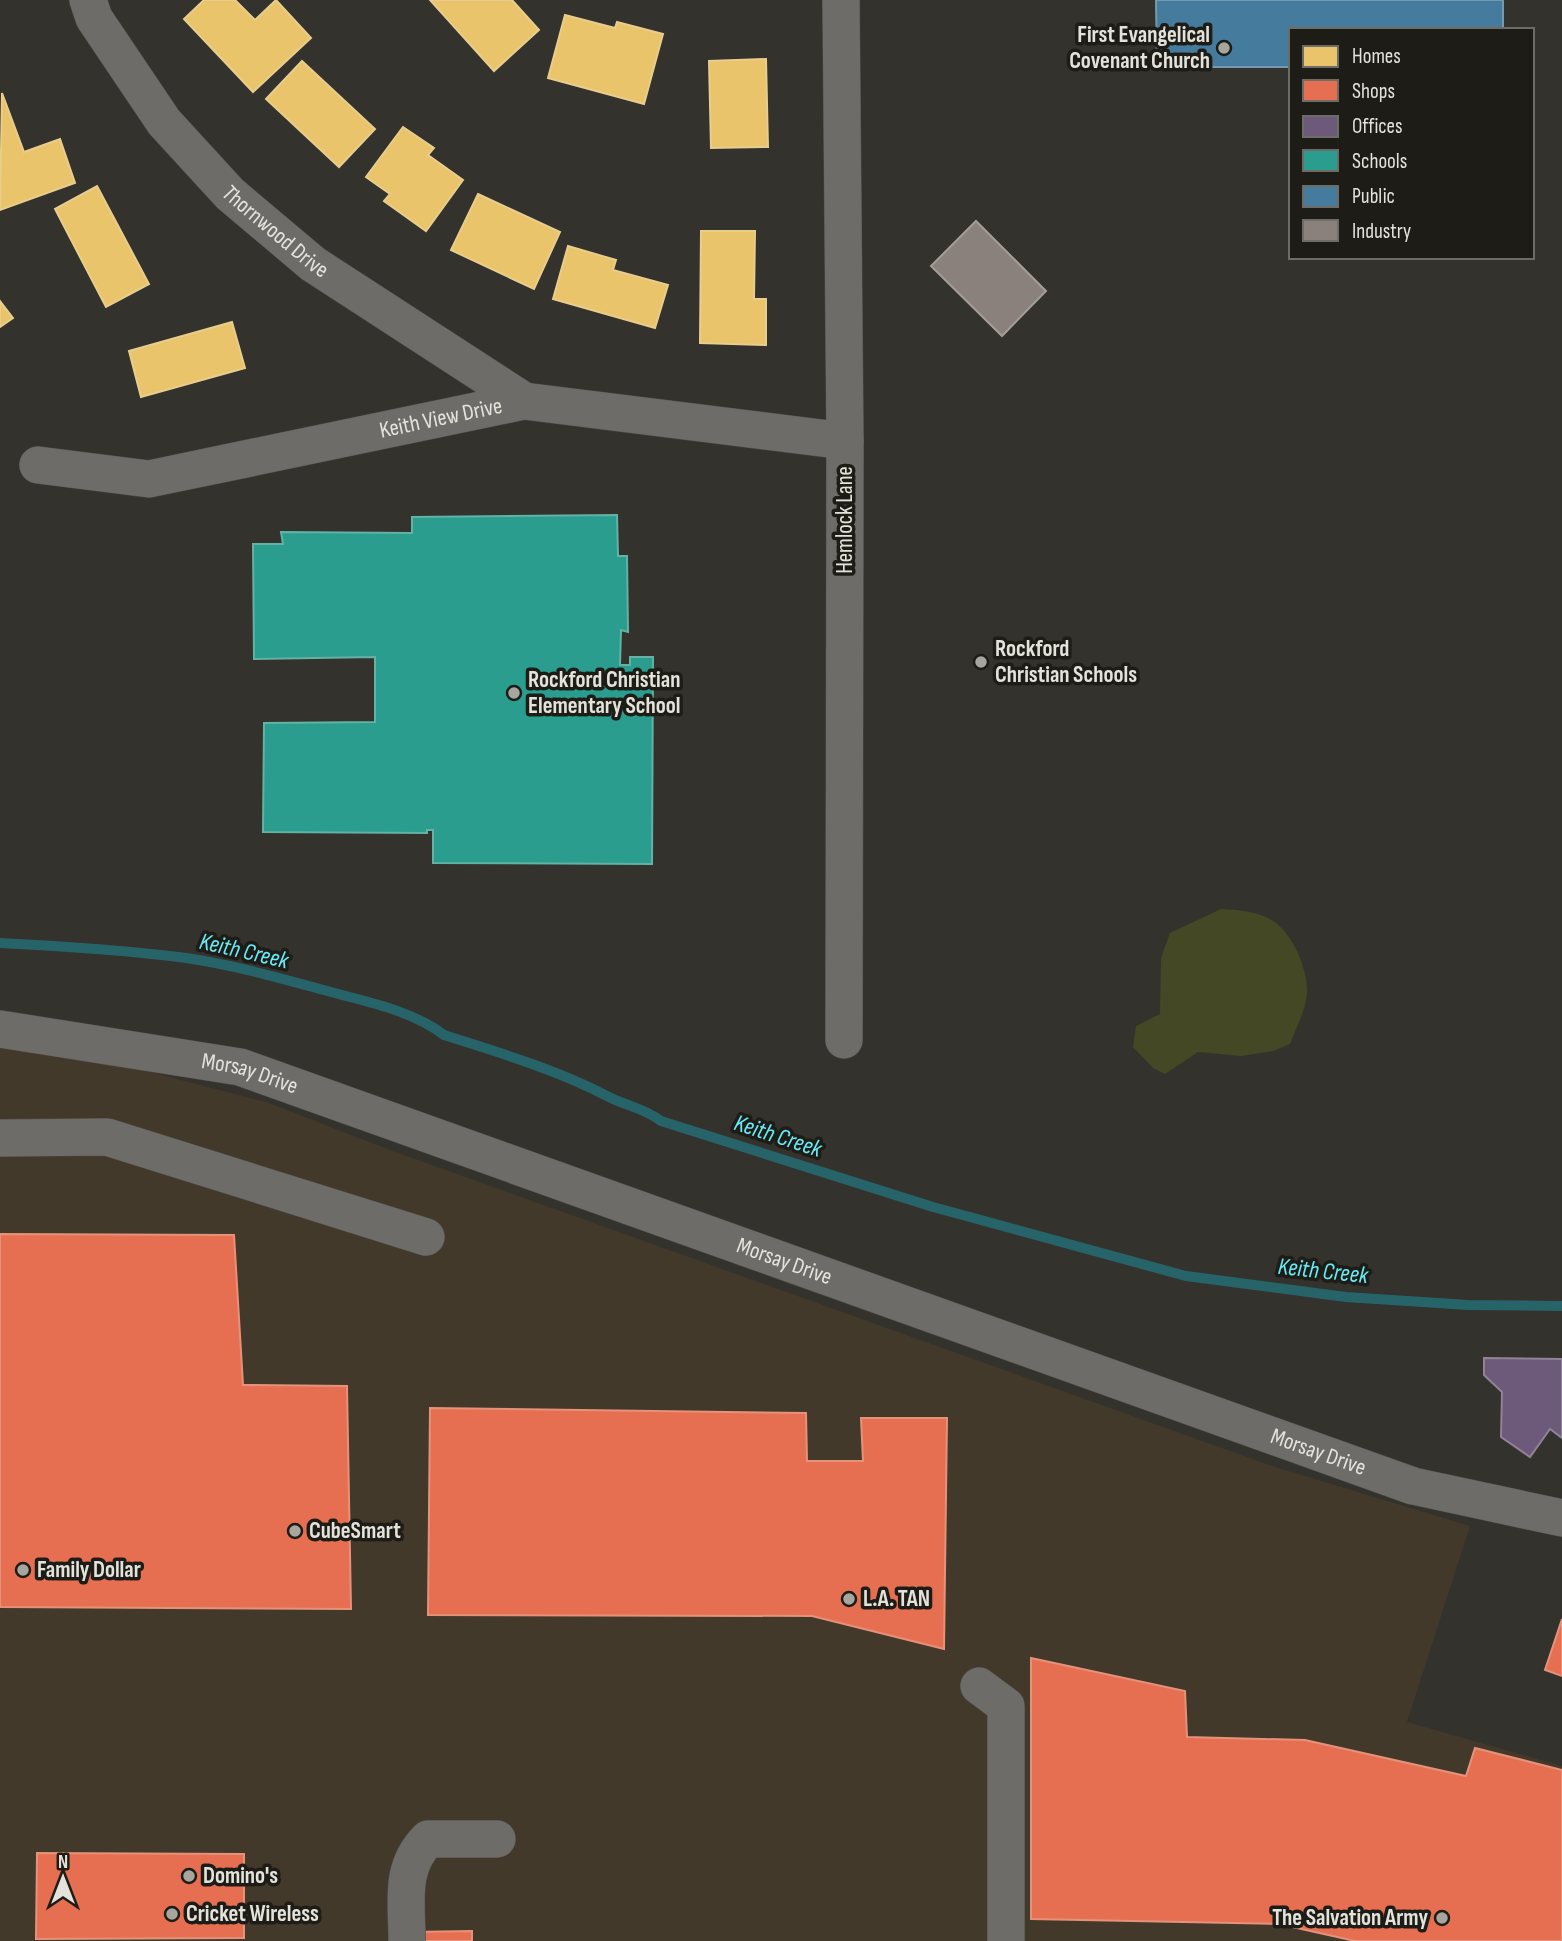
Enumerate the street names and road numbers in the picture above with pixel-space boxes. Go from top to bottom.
street label: Thornwood Drive [215,180,334,284]
street label: Keith View Drive [377,392,505,445]
street label: Hemlock Lane [831,466,859,574]
street label: Morsay Drive [200,1047,302,1101]
street label: Morsay Drive [733,1232,836,1291]
street label: Morsay Drive [1267,1422,1370,1482]

